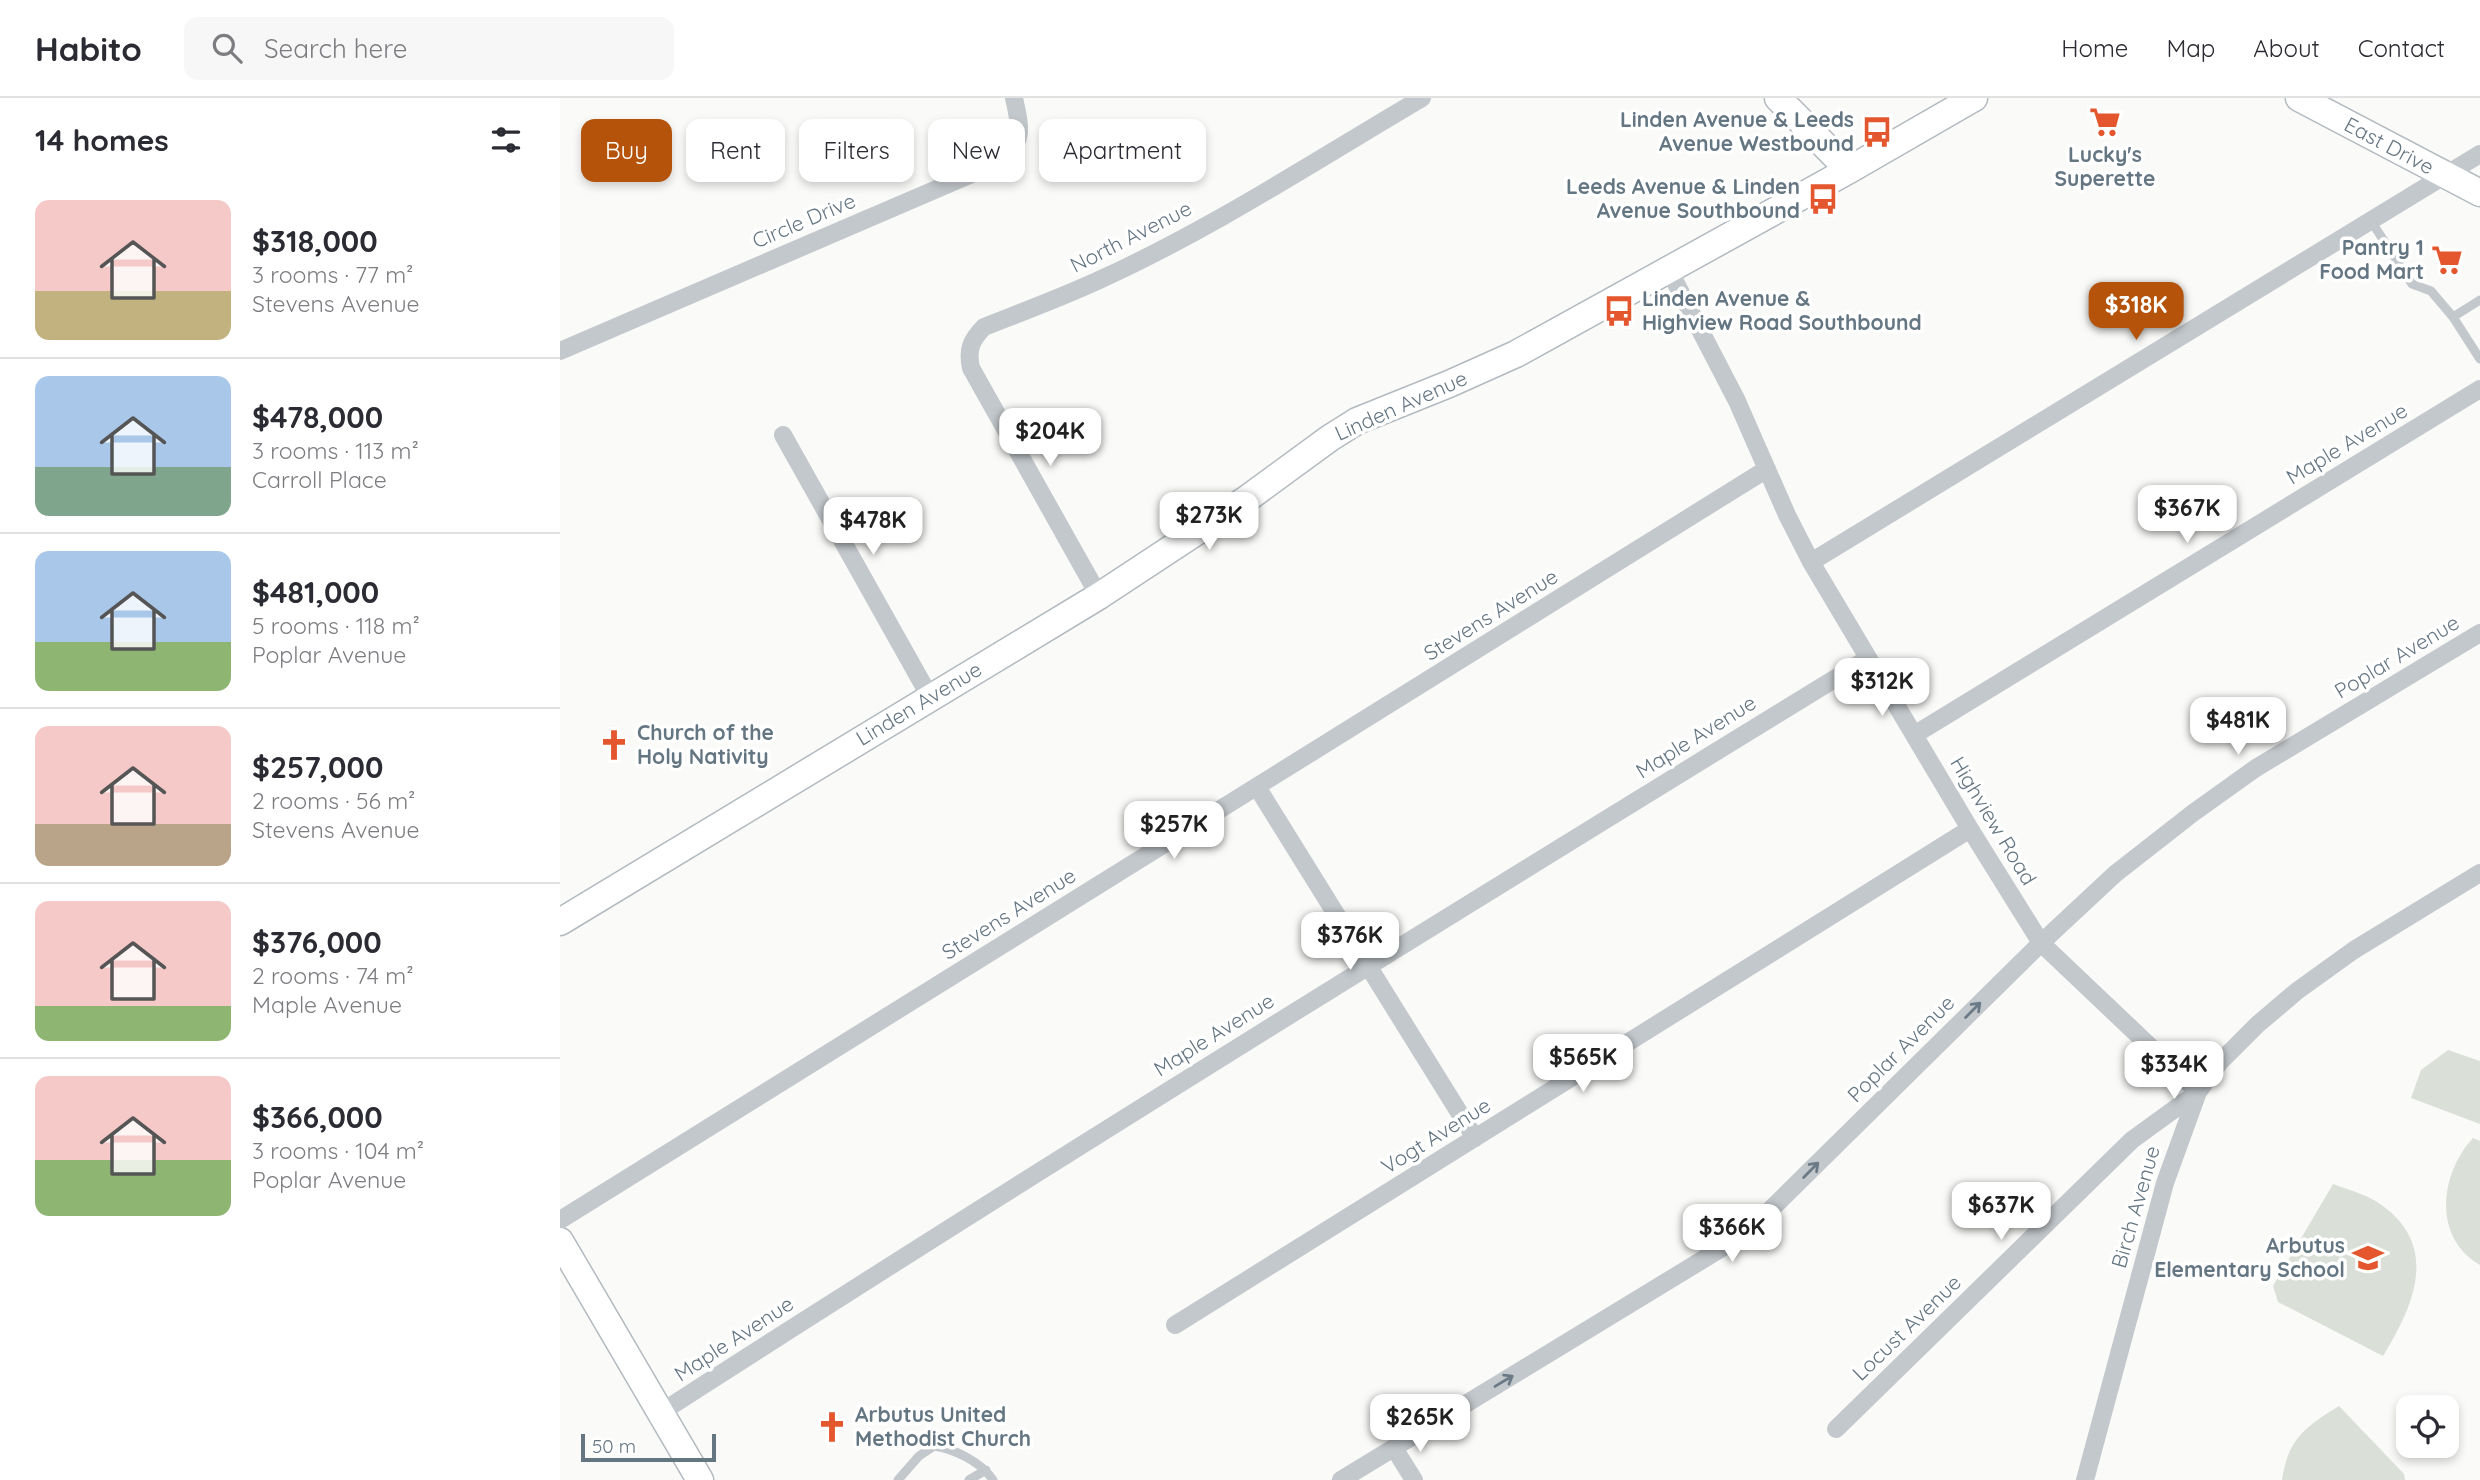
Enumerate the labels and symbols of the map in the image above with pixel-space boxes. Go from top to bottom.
supermarket icon: Lucky's Superette [2088,105,2122,139]
place label: Linden Avenue & Leeds Avenue Westbound [1620,106,1854,156]
street label: East Drive [2340,111,2439,180]
bus stop icon: Linden Avenue & Leeds Avenue Westbound [1860,115,1894,149]
place label: Lucky's Superette [2055,141,2155,191]
place label: Leeds Avenue & Linden Avenue Southbound [1566,173,1800,223]
bus stop icon: Leeds Avenue & Linden Avenue Southbound [1806,182,1840,216]
street label: Circle Drive [748,187,859,253]
street label: North Avenue [1066,194,1196,278]
place label: Pantry 1 Food Mart [2319,234,2424,284]
supermarket icon: Pantry 1 Food Mart [2430,243,2464,277]
pin: $318K [2087,282,2185,342]
place label: Linden Avenue & Highview Road Southbound [1642,285,1922,335]
bus stop icon: Linden Avenue & Highview Road Southbound [1602,294,1636,328]
street label: Linden Avenue [1330,364,1471,446]
street label: Maple Avenue [2281,397,2412,490]
pin: $204K [1001,408,1099,468]
pin: $367K [2138,486,2236,545]
pin: $273K [1160,492,1258,552]
pin: $478K [824,498,922,557]
street label: Stevens Avenue [1419,563,1562,666]
street label: Poplar Avenue [2329,609,2464,704]
street label: Linden Avenue [851,655,986,751]
pin: $312K [1833,658,1931,718]
street label: Maple Avenue [1631,689,1760,783]
pin: $481K [2189,698,2287,757]
place label: Church of the Holy Nativity [637,719,774,769]
church icon: Church of the Holy Nativity [597,728,631,762]
street label: Highview Road [1945,751,2043,890]
pin: $257K [1125,802,1223,861]
street label: Stevens Avenue [937,862,1080,965]
pin: $376K [1301,912,1399,972]
street label: Maple Avenue [1149,987,1278,1081]
street label: Poplar Avenue [1841,989,1959,1107]
one-way arrow [1964,1002,1981,1019]
pin: $565K [1534,1034,1632,1094]
pin: $334K [2125,1042,2223,1101]
street label: Vogt Avenue [1376,1091,1495,1179]
street label: Birch Avenue [2105,1143,2165,1271]
one-way arrow [1802,1161,1819,1178]
pin: $637K [1952,1182,2050,1242]
pin: $366K [1683,1204,1781,1264]
place label: Arbutus Elementary School [2154,1232,2345,1282]
school or university icon: Arbutus Elementary School [2351,1241,2385,1275]
street label: Locust Avenue [1846,1269,1966,1386]
street label: Maple Avenue [669,1290,798,1386]
one-way arrow [1493,1374,1513,1388]
pin: $265K [1371,1394,1469,1454]
place label: Arbutus United Methodist Church [855,1401,1031,1451]
church icon: Arbutus United Methodist Church [815,1410,849,1444]
scale bar [581,1431,716,1463]

